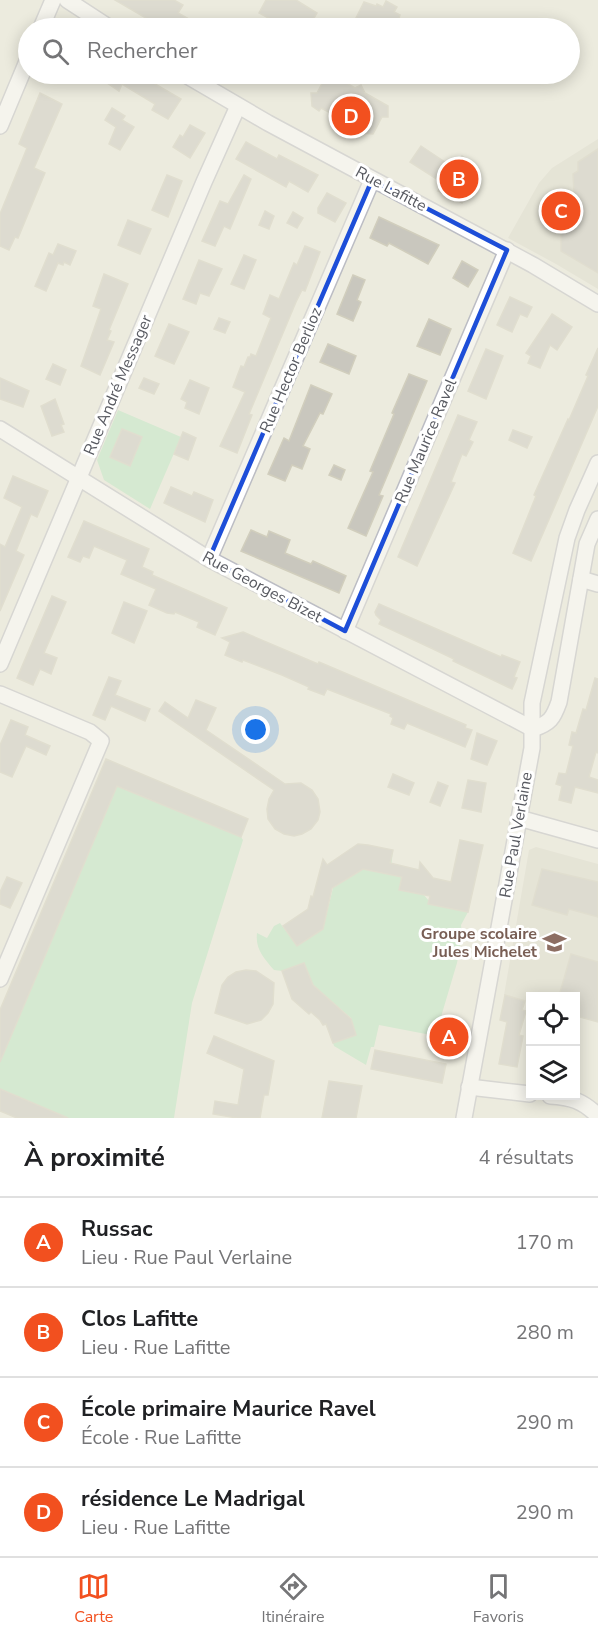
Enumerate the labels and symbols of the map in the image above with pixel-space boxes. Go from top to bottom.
pin: D [332,94,370,138]
pin: B [440,156,478,201]
street label: Rue Lafitte [351,161,431,217]
pin: C [542,188,580,234]
street label: Rue Hector Berlioz [255,304,327,436]
street label: Rue André Messager [79,311,158,458]
street label: Rue Maurice Ravel [390,375,462,507]
street label: Rue Georges Bizet [198,546,326,628]
your location [241,715,270,744]
street label: Rue Paul Verlaine [494,770,538,900]
place label: Groupe scolaire Jules Michelet [421,923,538,963]
school or university icon: Groupe scolaire Jules Michelet [542,930,568,956]
pin: A [430,1014,468,1060]

